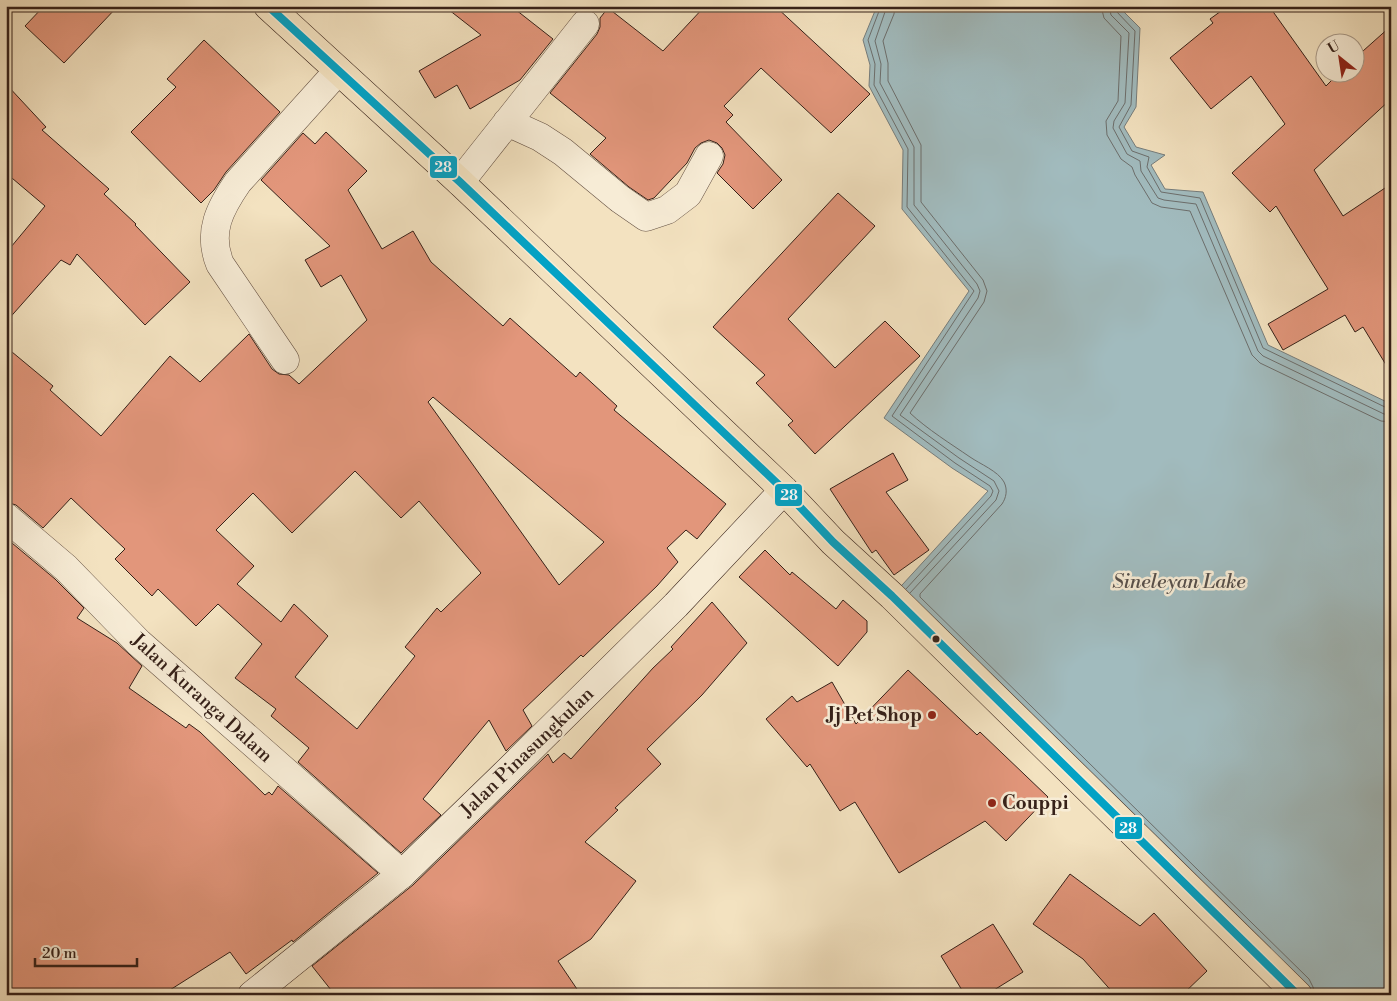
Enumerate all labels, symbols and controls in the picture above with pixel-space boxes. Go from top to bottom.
north arrow [1314,32,1364,82]
text: U [1325,37,1343,58]
line badge: 28 [429,155,458,179]
text: 28 [434,159,452,177]
line badge: 28 [774,483,803,507]
text: 28 [780,487,798,505]
water label: Sineleyan Lake [1112,570,1246,595]
street label: Jalan Kuranga Dalam [126,628,278,768]
unlabelled marker [931,634,941,644]
street label: Jalan Pinasungkulan [454,682,599,823]
place label: Jj Pet Shop [825,703,922,727]
marker: Jj Pet Shop [926,709,938,721]
place label: Couppi [1002,791,1069,815]
marker: Couppi [986,797,998,809]
line badge: 28 [1114,816,1143,840]
text: 28 [1119,820,1137,838]
scale bar [35,936,138,968]
text: 20 m [42,944,77,963]

